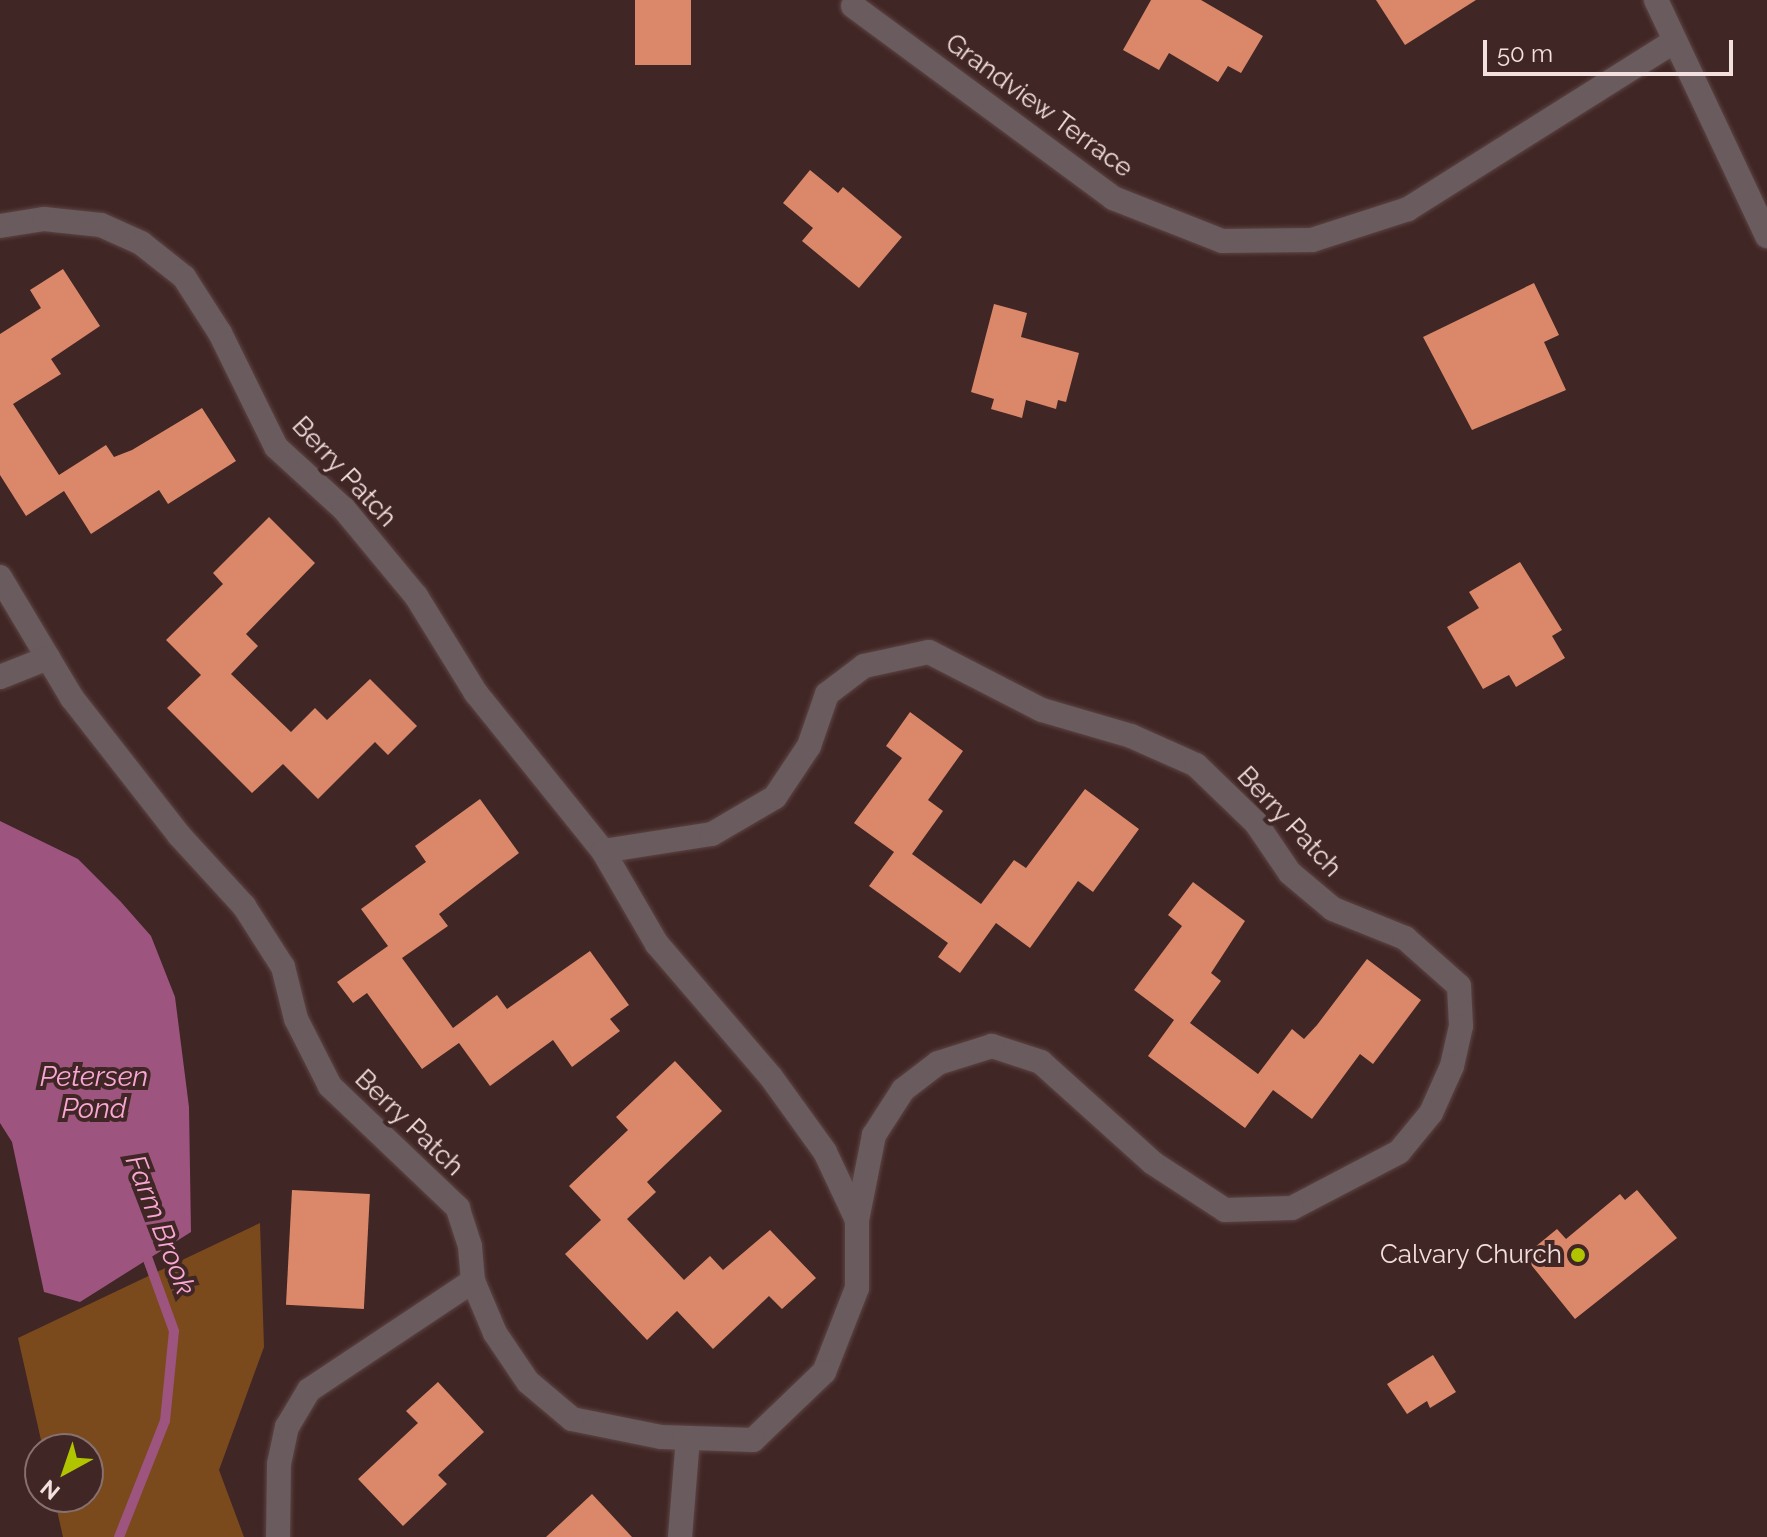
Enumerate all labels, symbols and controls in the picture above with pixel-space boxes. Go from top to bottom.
scale bar [1487,24,1737,74]
street label: Grandview Terrace [939,27,1139,185]
text: 50 m [1497,39,1553,68]
street label: Berry Patch [285,410,403,534]
street label: Berry Patch [1230,760,1348,884]
water label: Petersen Pond [40,1060,148,1126]
street label: Berry Patch [348,1063,470,1183]
water label: Farm Brook [118,1150,202,1300]
place label: Calvary Church [1379,1239,1562,1271]
marker: Calvary Church [1569,1246,1587,1264]
north arrow [24,1433,104,1513]
text: N [35,1475,65,1505]

